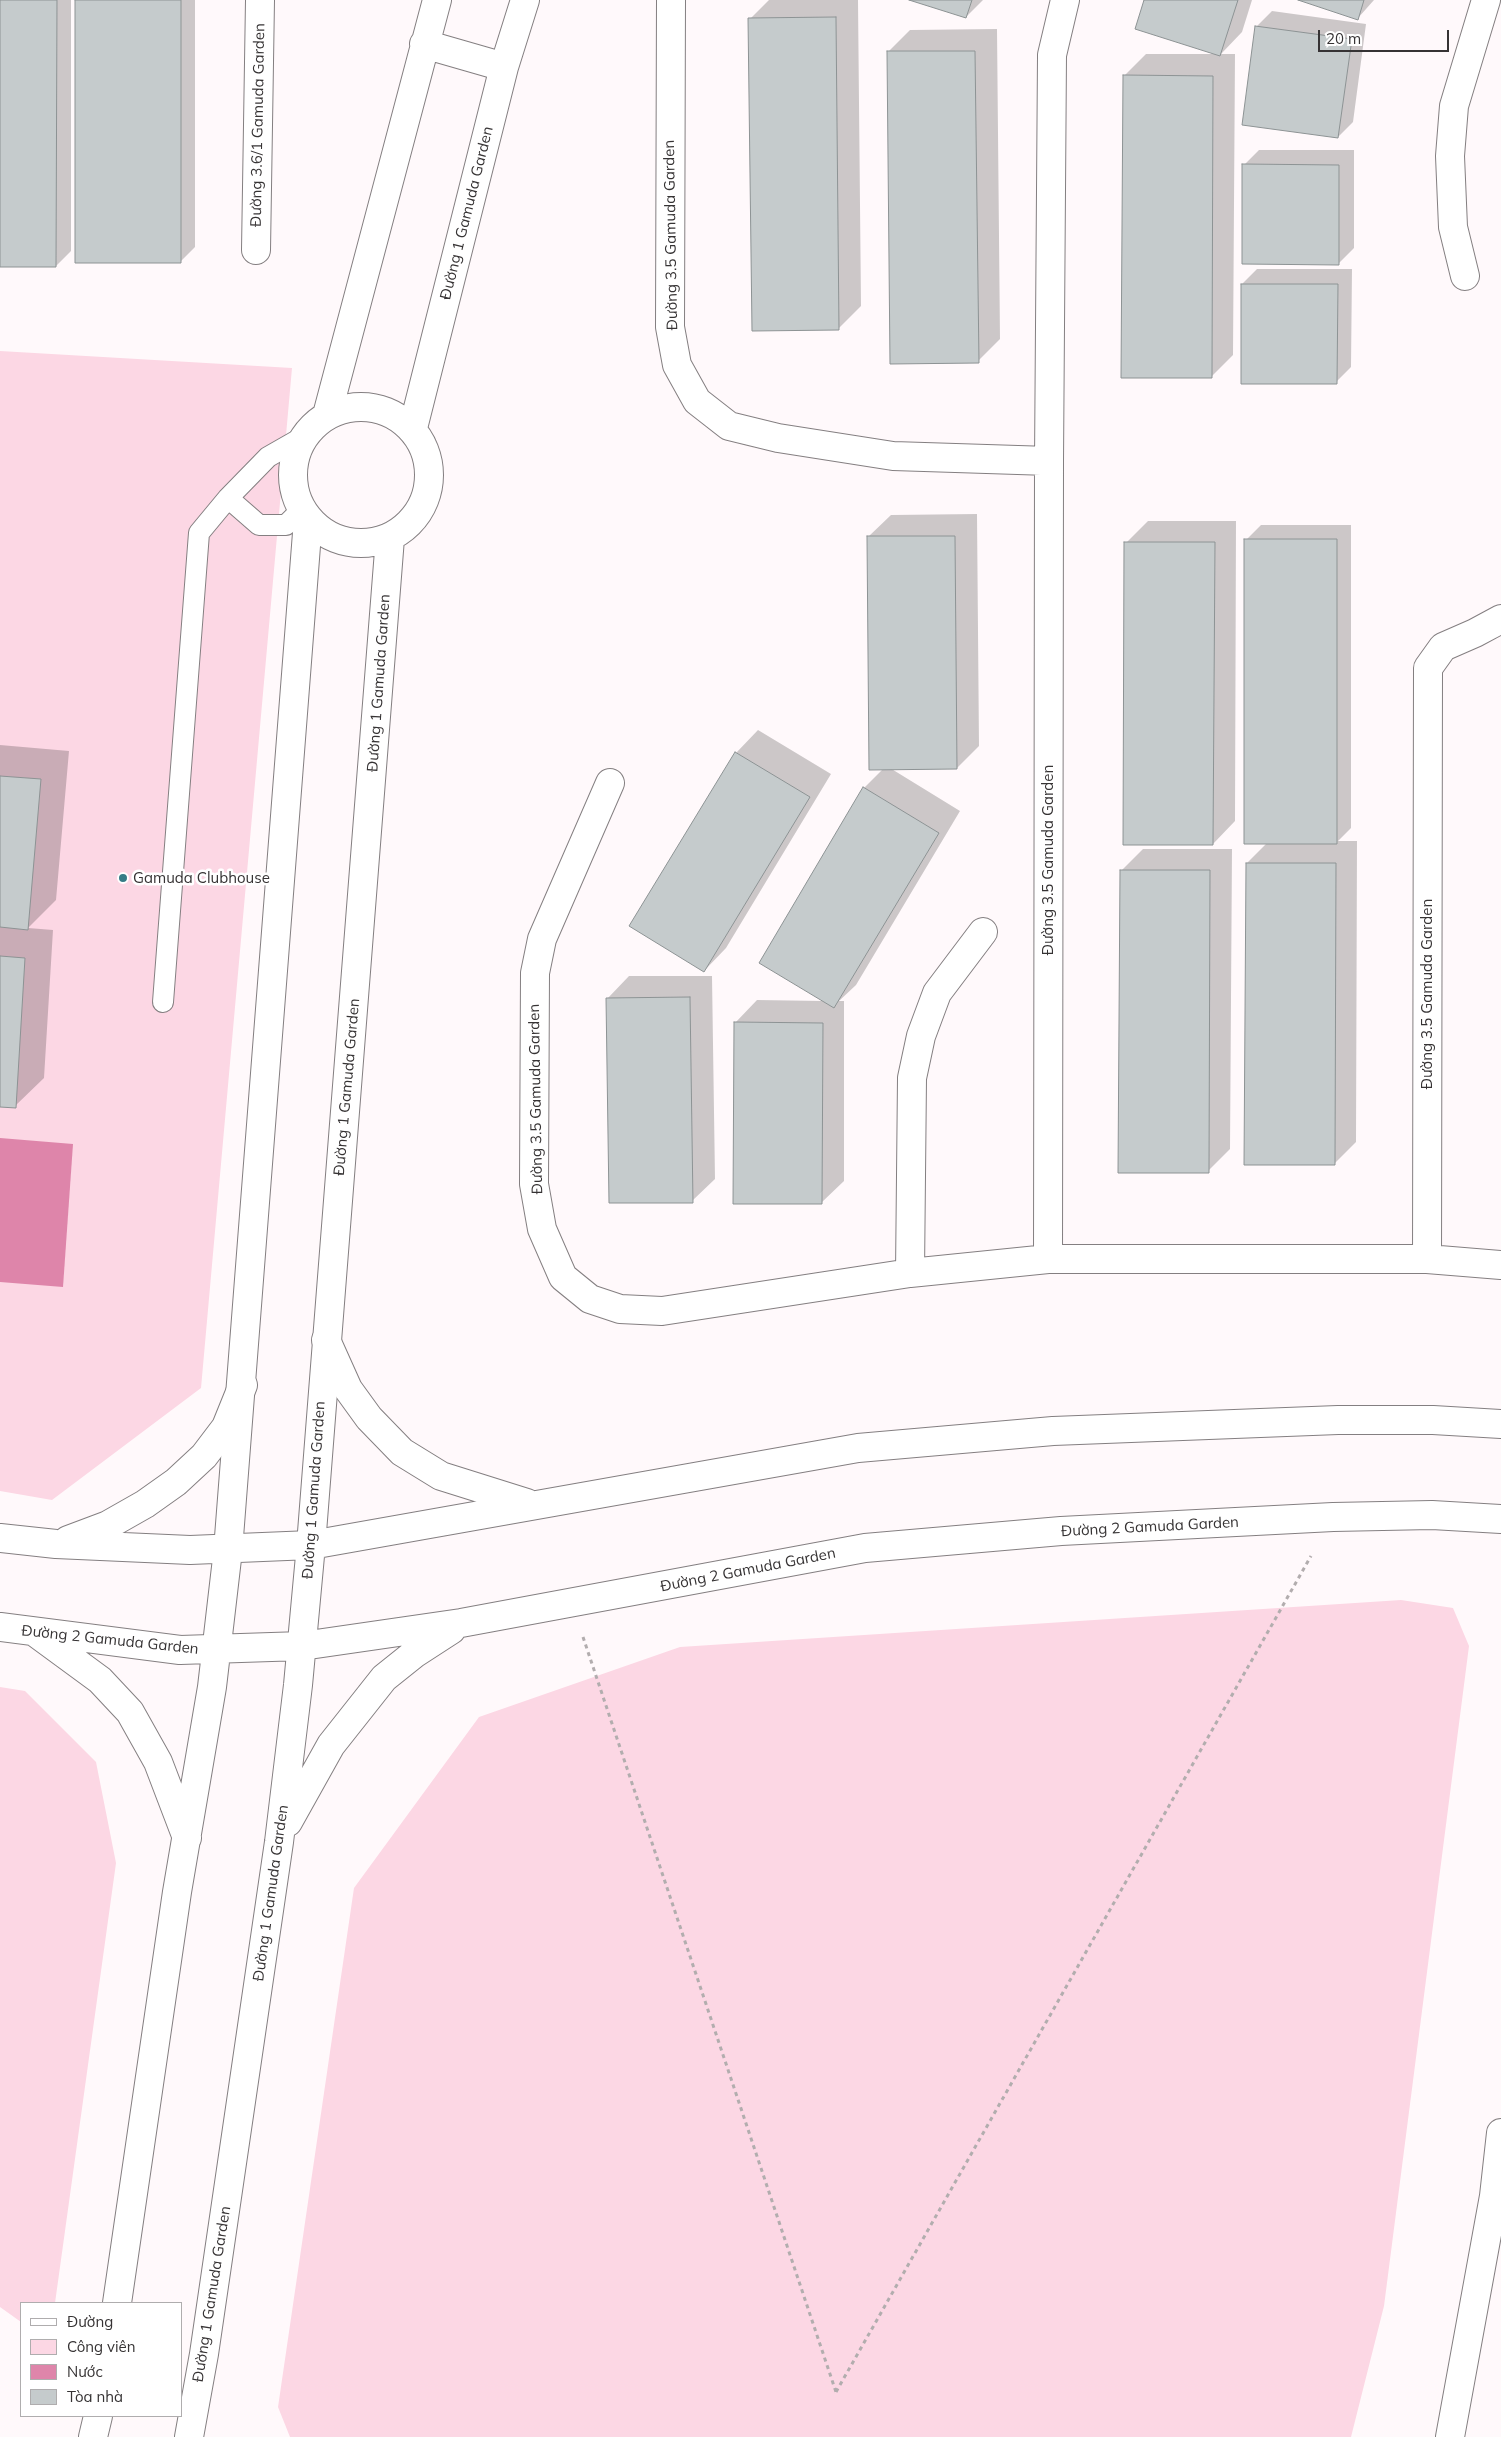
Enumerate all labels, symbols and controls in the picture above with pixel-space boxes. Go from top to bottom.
scale bar [1321,20,1452,52]
street label: Đường 3.6/1 Gamuda Garden [247,23,269,227]
text: 20 m [1326,29,1361,48]
street label: Đường 1 Gamuda Garden [437,124,497,302]
street label: Đường 3.5 Gamuda Garden [660,140,682,330]
street label: Đường 1 Gamuda Garden [364,594,394,772]
street label: Đường 3.5 Gamuda Garden [1039,765,1057,955]
place label: Gamuda Clubhouse [133,869,270,887]
marker: Gamuda Clubhouse [117,872,129,884]
street label: Đường 3.5 Gamuda Garden [1418,899,1436,1089]
street label: Đường 1 Gamuda Garden [330,998,364,1176]
street label: Đường 3.5 Gamuda Garden [525,1004,547,1194]
street label: Đường 1 Gamuda Garden [299,1401,329,1579]
street label: Đường 2 Gamuda Garden [1061,1513,1239,1541]
street label: Đường 2 Gamuda Garden [659,1544,837,1596]
street label: Đường 2 Gamuda Garden [21,1622,199,1658]
street label: Đường 1 Gamuda Garden [250,1804,292,1982]
street label: Đường 1 Gamuda Garden [189,2205,235,2383]
legend [20,2302,182,2417]
text: Đường [67,2312,113,2331]
text: Công viên [67,2337,136,2356]
text: Nước [67,2362,103,2381]
text: Tòa nhà [67,2387,123,2406]

